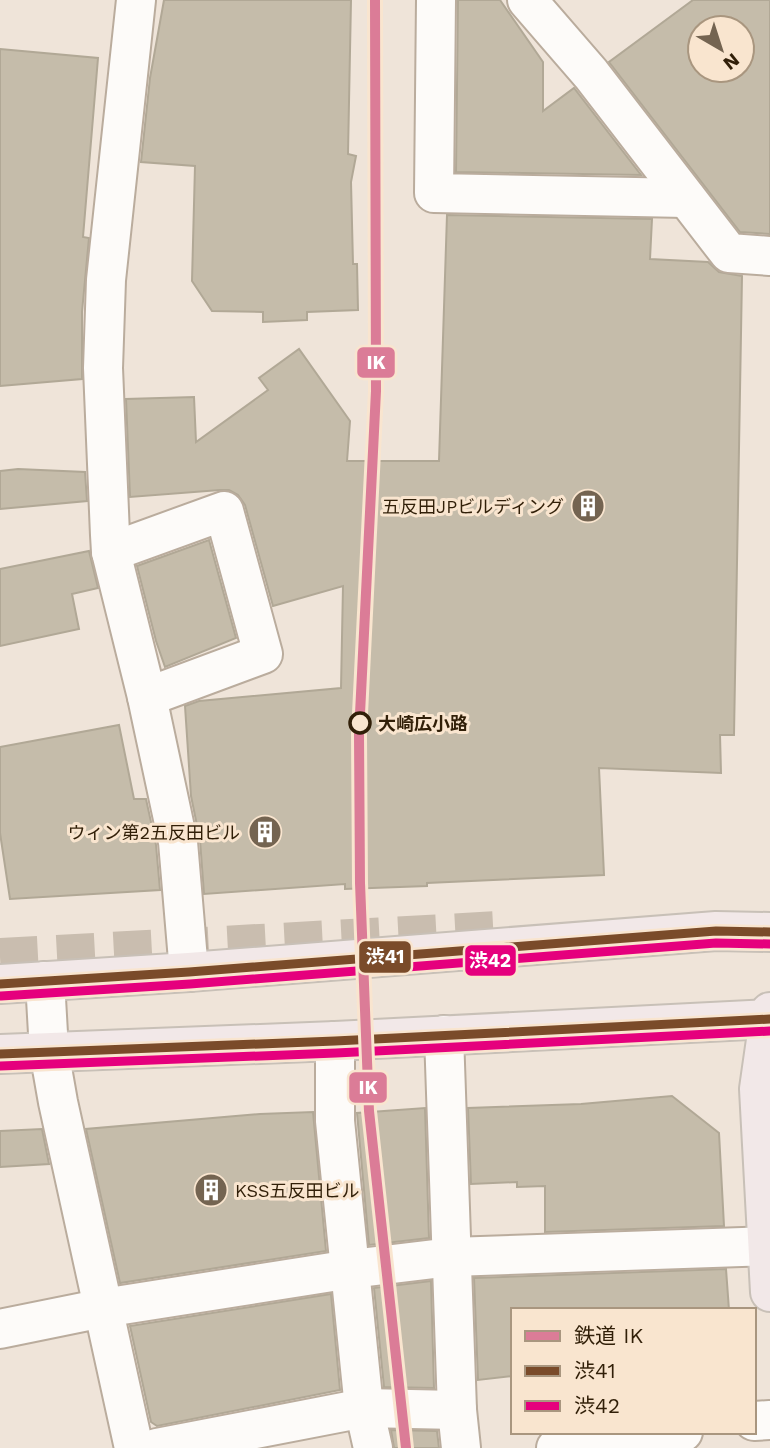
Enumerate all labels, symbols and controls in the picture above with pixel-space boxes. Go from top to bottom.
north arrow [686,14,756,84]
text: N [719,48,744,75]
line badge: IK [356,346,396,379]
text: IK [366,351,386,374]
building icon: 五反田JPビルディング [569,487,607,525]
place label: 五反田JPビルディング [382,496,564,517]
marker: 大崎広小路 [349,712,371,734]
place label: 大崎広小路 [378,713,468,734]
building icon: ウィン第2五反田ビル [246,813,284,851]
place label: ウィン第2五反田ビル [68,822,240,843]
line badge: 渋41 [358,940,412,974]
line badge: 渋42 [464,944,517,977]
text: 渋41 [366,945,405,968]
text: 渋42 [469,949,511,972]
line badge: IK [348,1071,388,1104]
text: IK [358,1076,378,1099]
building icon: KSS五反田ビル [192,1171,230,1209]
place label: KSS五反田ビル [235,1180,360,1201]
legend [511,1308,756,1434]
text: 鉄道 IK [574,1323,643,1348]
text: 渋41 [574,1358,616,1383]
text: 渋42 [574,1393,620,1418]

